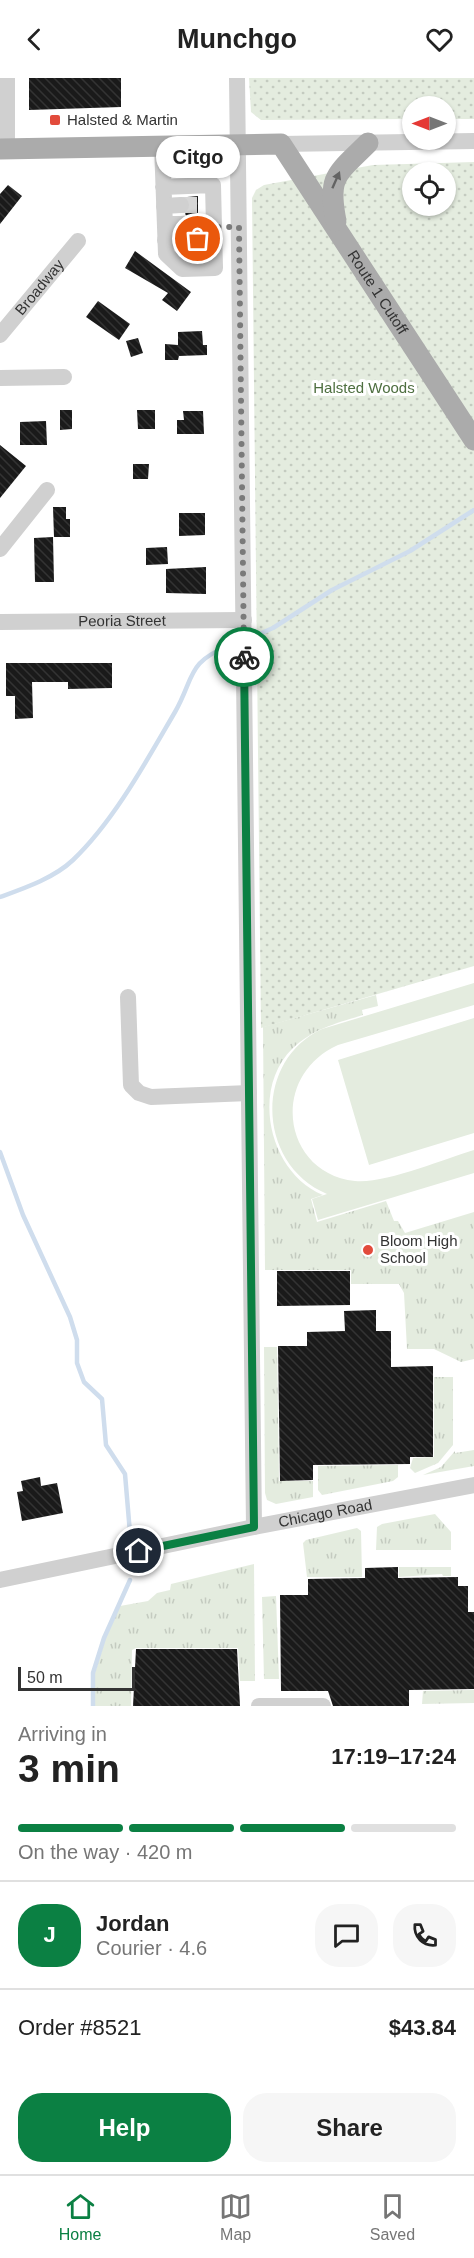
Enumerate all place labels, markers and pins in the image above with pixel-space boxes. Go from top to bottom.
place label: Halsted & Martin [67,111,178,128]
marker: Halsted & Martin [48,113,62,127]
callout: Citgo [156,137,240,179]
pin [172,213,223,264]
place label: Bloom High School [380,1232,458,1266]
marker: Bloom High School [361,1243,375,1257]
pin [113,1525,164,1576]

